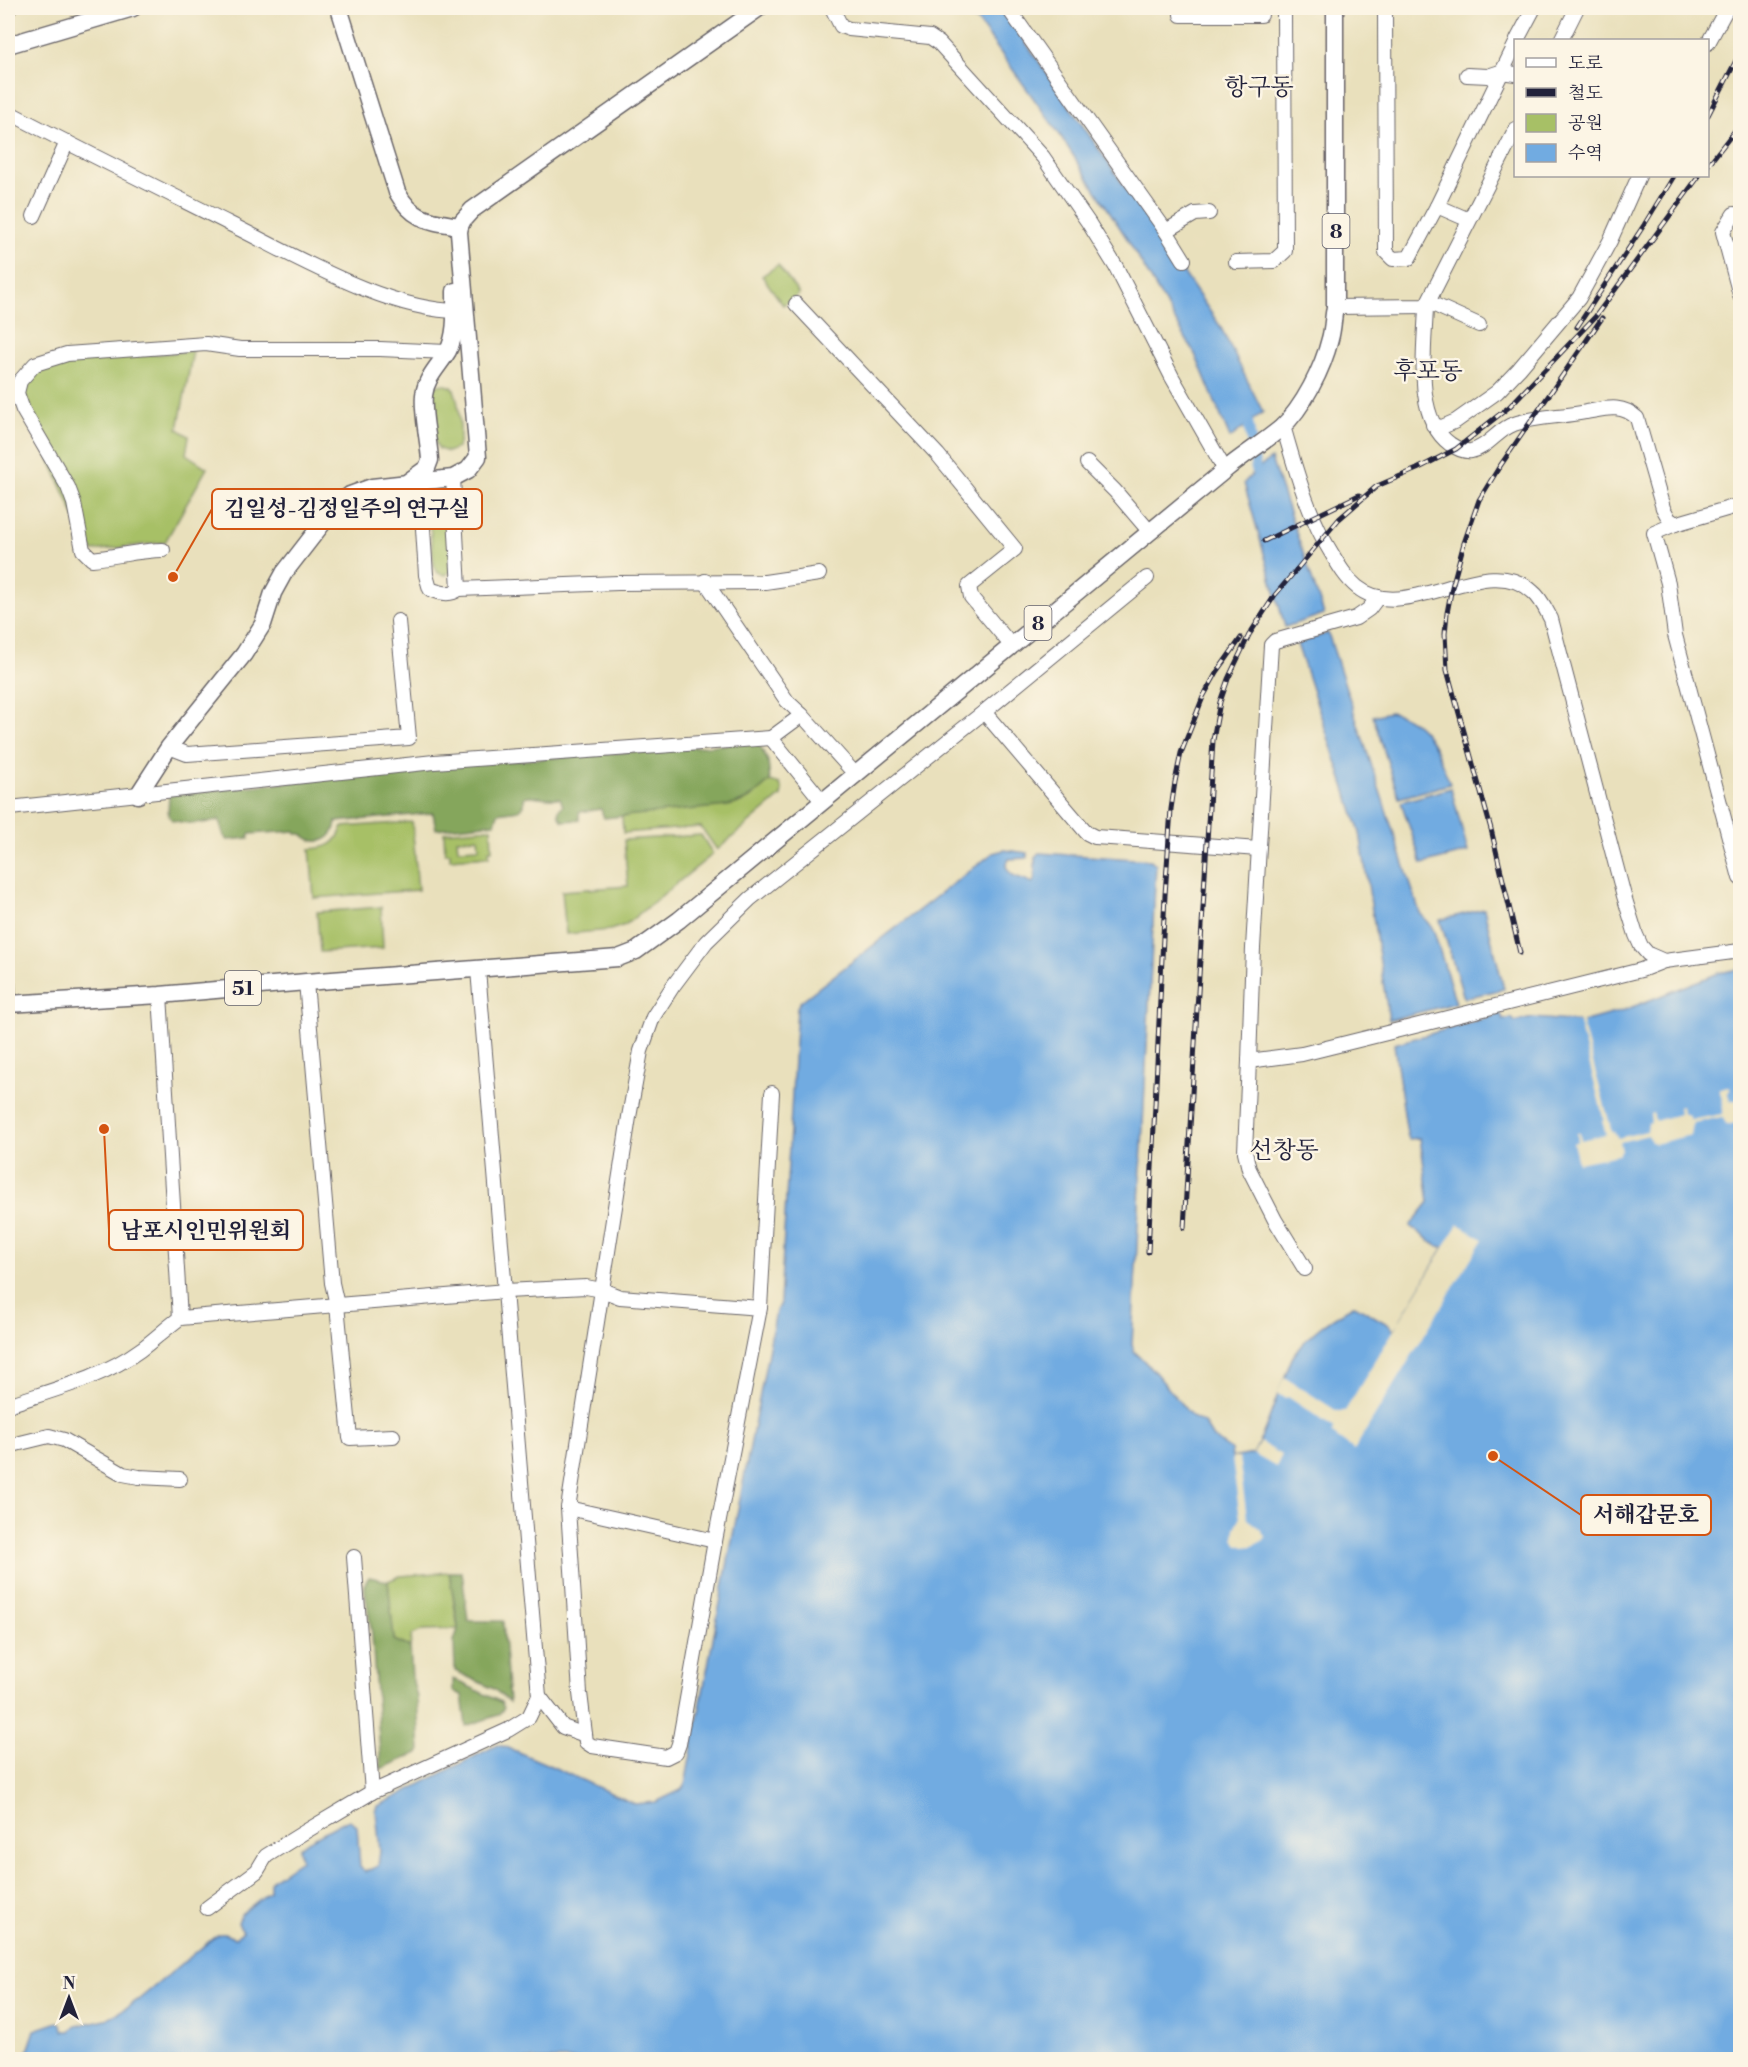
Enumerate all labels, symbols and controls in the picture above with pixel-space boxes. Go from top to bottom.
legend [1514,39,1709,177]
text: 도로 [1568,52,1603,75]
district label: 항구동 [1224,73,1294,103]
text: 철도 [1568,82,1603,105]
text: 공원 [1568,112,1603,135]
text: 수역 [1568,142,1603,165]
road number: 8 [1322,214,1350,248]
district label: 후포동 [1393,357,1463,387]
callout: 김일성-김정일주의 연구실 [212,489,482,529]
text: 김일성-김정일주의 연구실 [224,496,470,523]
road number: 8 [1024,606,1052,640]
road number: 51 [225,971,261,1005]
district label: 선창동 [1249,1136,1319,1166]
callout: 남포시인민위원회 [109,1210,303,1250]
text: 남포시인민위원회 [121,1218,291,1245]
callout: 서해갑문호 [1581,1495,1711,1535]
text: 서해갑문호 [1593,1502,1699,1529]
north arrow [39,1968,99,2028]
text: N [63,1974,76,1994]

